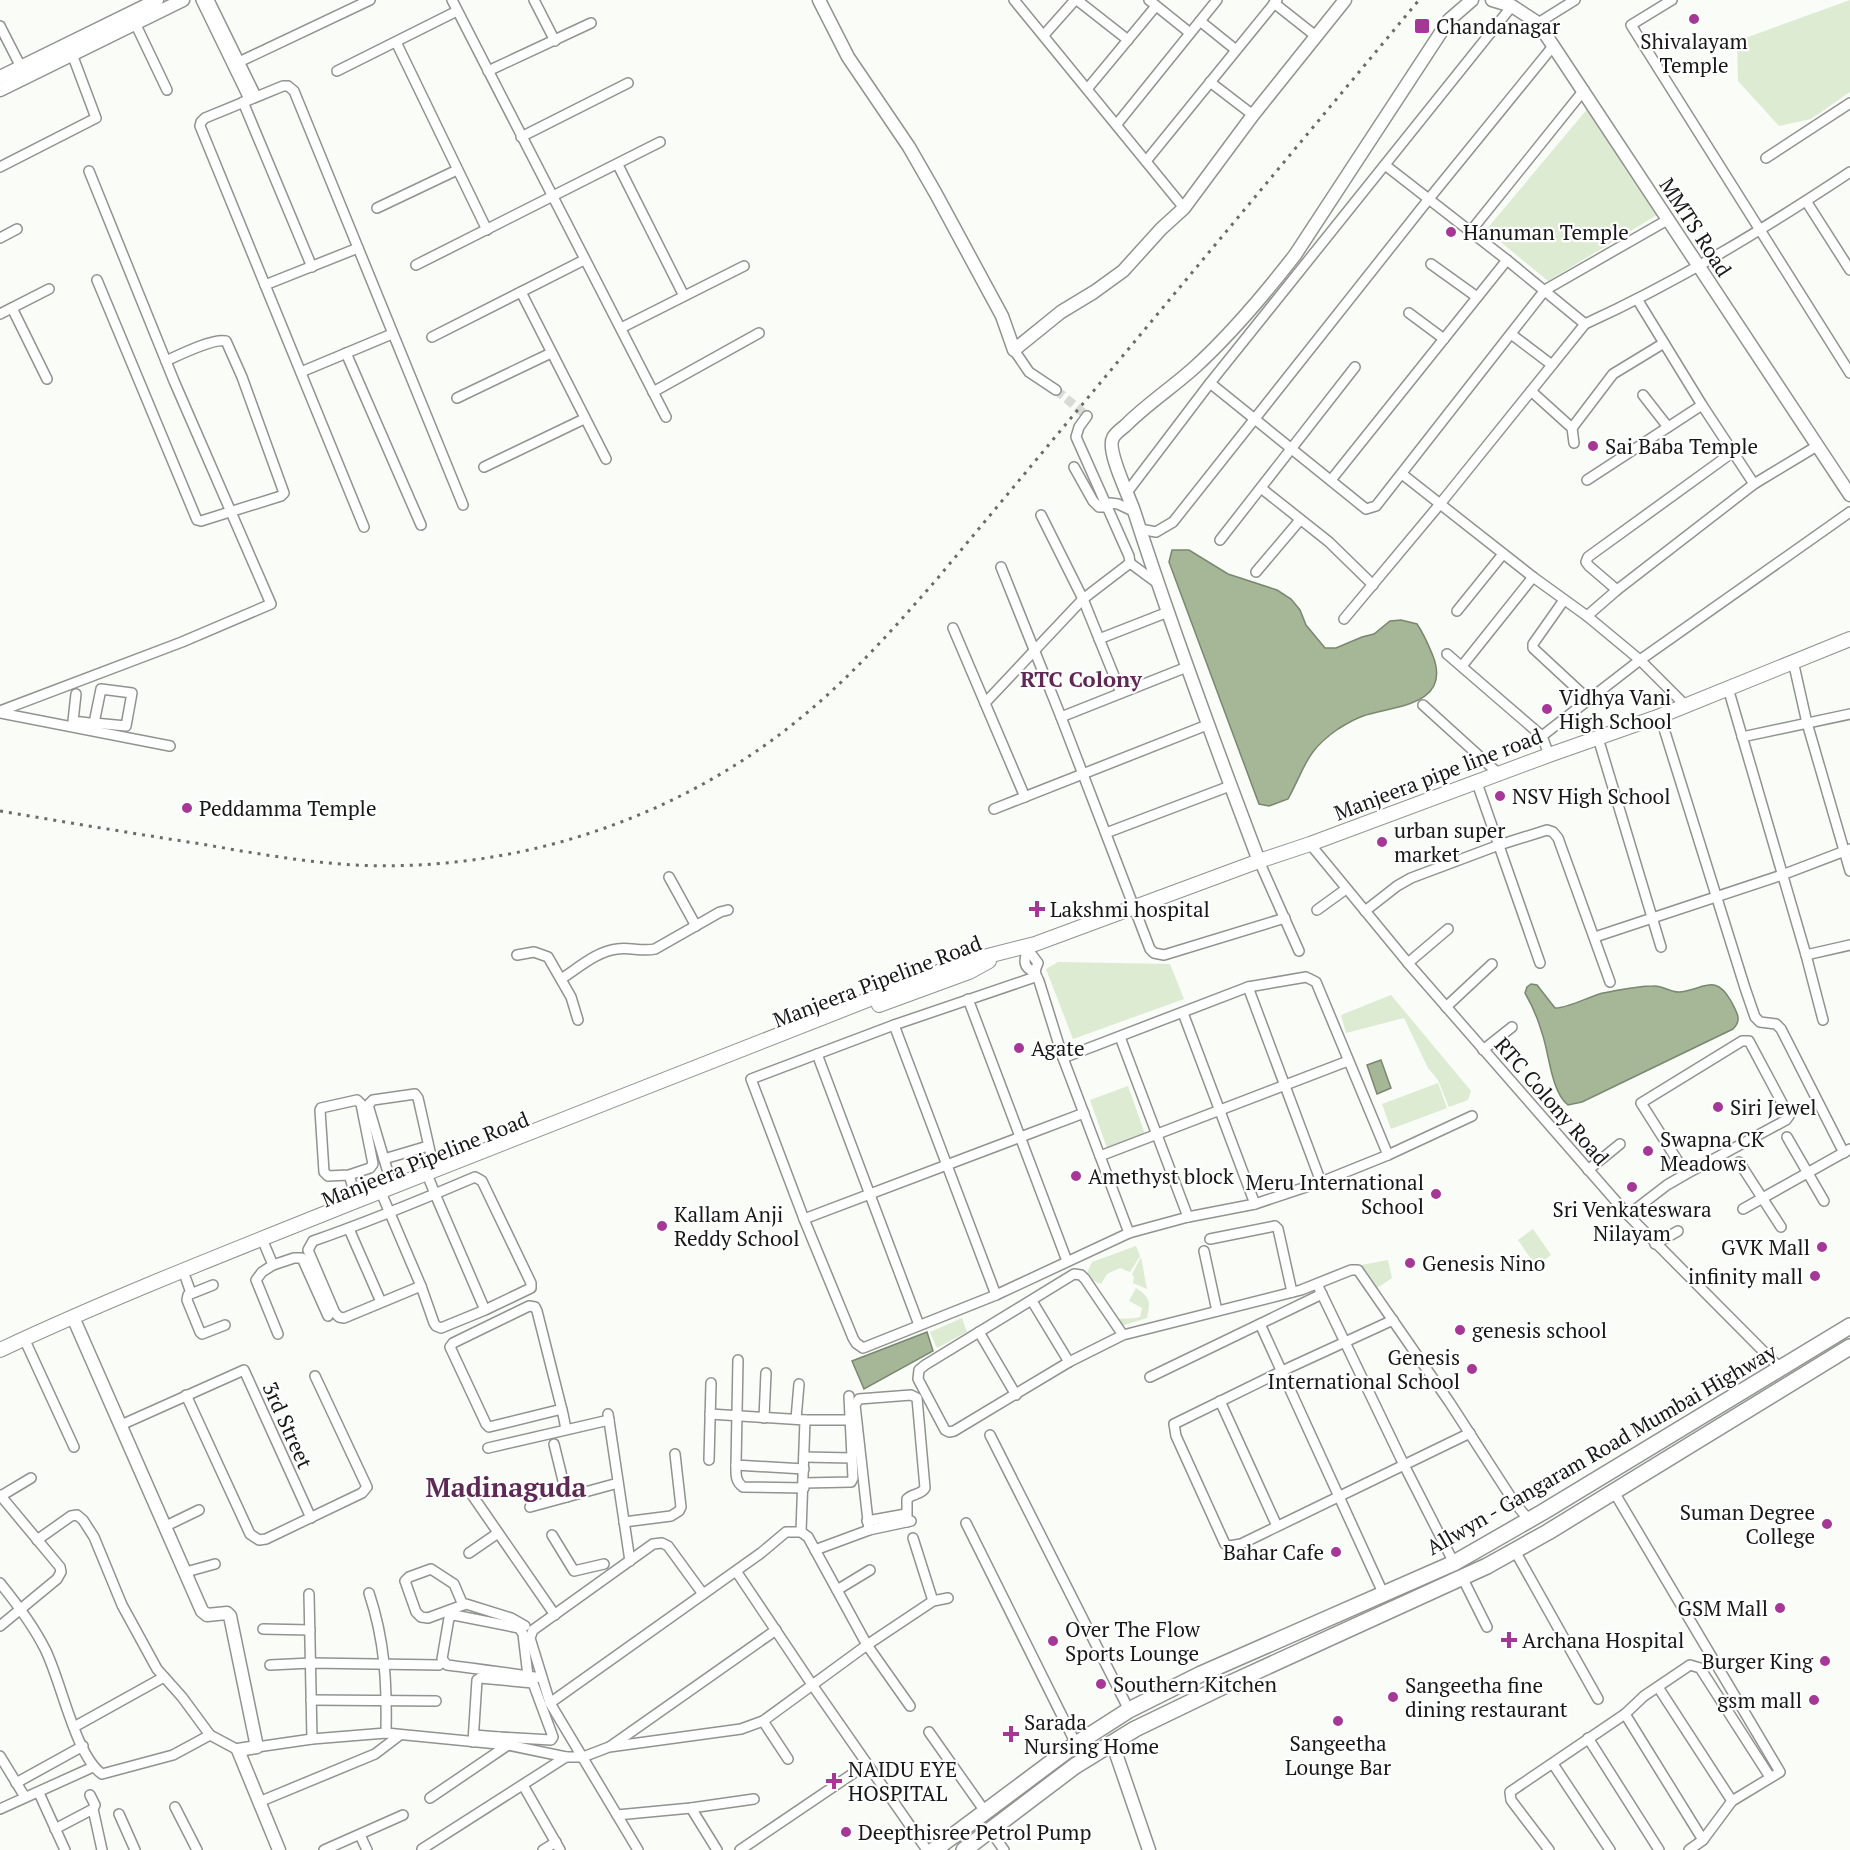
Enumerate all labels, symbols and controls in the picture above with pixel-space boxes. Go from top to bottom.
place label: Chandanagar [1436,12,1560,40]
marker: Shivalayam Temple [1687,12,1701,26]
marker: Chandanagar [1413,17,1431,35]
place label: Shivalayam Temple [1640,27,1748,79]
street label: MMTS Road [1654,172,1739,282]
place label: Hanuman Temple [1463,218,1629,246]
marker: Hanuman Temple [1444,225,1458,239]
place label: Sai Baba Temple [1605,432,1758,460]
marker: Sai Baba Temple [1586,439,1600,453]
district label: RTC Colony [1020,664,1142,693]
place label: Vidhya Vani High School [1559,683,1672,735]
marker: Vidhya Vani High School [1540,702,1554,716]
street label: Manjeera pipe line road [1330,721,1546,827]
place label: NSV High School [1512,782,1671,810]
marker: NSV High School [1493,789,1507,803]
place label: Peddamma Temple [199,794,376,822]
marker: Peddamma Temple [180,801,194,815]
place label: urban super market [1394,816,1505,868]
marker: urban super market [1375,835,1389,849]
place label: Lakshmi hospital [1050,895,1210,923]
marker: Lakshmi hospital [1028,900,1046,918]
street label: Manjeera Pipeline Road [769,928,986,1034]
street label: RTC Colony Road [1489,1031,1616,1171]
place label: Agate [1031,1034,1085,1062]
marker: Agate [1012,1041,1026,1055]
place label: Siri Jewel [1730,1093,1817,1121]
marker: Siri Jewel [1711,1100,1725,1114]
street label: Manjeera Pipeline Road [317,1104,533,1213]
place label: Swapna CK Meadows [1660,1125,1765,1177]
marker: Swapna CK Meadows [1641,1144,1655,1158]
place label: Amethyst block [1088,1162,1234,1190]
place label: Meru International School [1246,1168,1424,1220]
marker: Amethyst block [1069,1169,1083,1183]
marker: Sri Venkateswara Nilayam [1625,1180,1639,1194]
marker: Meru International School [1429,1187,1443,1201]
place label: Sri Venkateswara Nilayam [1552,1195,1712,1247]
place label: Kallam Anji Reddy School [674,1200,799,1252]
marker: Kallam Anji Reddy School [655,1219,669,1233]
place label: GVK Mall [1721,1233,1810,1261]
marker: GVK Mall [1815,1240,1829,1254]
place label: Genesis Nino [1422,1249,1545,1277]
marker: Genesis Nino [1403,1256,1417,1270]
place label: infinity mall [1688,1262,1803,1290]
marker: infinity mall [1808,1269,1822,1283]
place label: genesis school [1472,1316,1607,1344]
marker: genesis school [1453,1323,1467,1337]
street label: Allwyn - Gangaram Road Mumbai Highway [1421,1337,1781,1561]
place label: Genesis International School [1267,1343,1460,1395]
marker: Genesis International School [1465,1362,1479,1376]
street label: 3rd Street [256,1377,320,1473]
district label: Madinaguda [426,1469,586,1505]
place label: Suman Degree College [1680,1498,1815,1550]
marker: Suman Degree College [1820,1517,1834,1531]
place label: Bahar Cafe [1223,1538,1324,1566]
marker: Bahar Cafe [1329,1545,1343,1559]
place label: GSM Mall [1678,1594,1768,1622]
marker: GSM Mall [1773,1601,1787,1615]
place label: Over The Flow Sports Lounge [1065,1615,1201,1667]
place label: Archana Hospital [1522,1626,1684,1654]
marker: Archana Hospital [1500,1631,1518,1649]
marker: Over The Flow Sports Lounge [1046,1634,1060,1648]
place label: Burger King [1702,1647,1814,1675]
marker: Burger King [1818,1654,1832,1668]
place label: Southern Kitchen [1113,1670,1278,1698]
place label: Sangeetha fine dining restaurant [1405,1671,1568,1723]
marker: Southern Kitchen [1094,1677,1108,1691]
place label: gsm mall [1717,1686,1802,1714]
marker: Sangeetha fine dining restaurant [1386,1690,1400,1704]
marker: gsm mall [1807,1693,1821,1707]
place label: Sarada Nursing Home [1024,1708,1159,1760]
marker: Sangeetha Lounge Bar [1331,1714,1345,1728]
marker: Sarada Nursing Home [1002,1725,1020,1743]
place label: Sangeetha Lounge Bar [1285,1729,1391,1781]
place label: NAIDU EYE HOSPITAL [848,1755,957,1807]
marker: NAIDU EYE HOSPITAL [825,1772,843,1790]
place label: Deepthisree Petrol Pump [858,1818,1091,1846]
marker: Deepthisree Petrol Pump [839,1825,853,1839]

